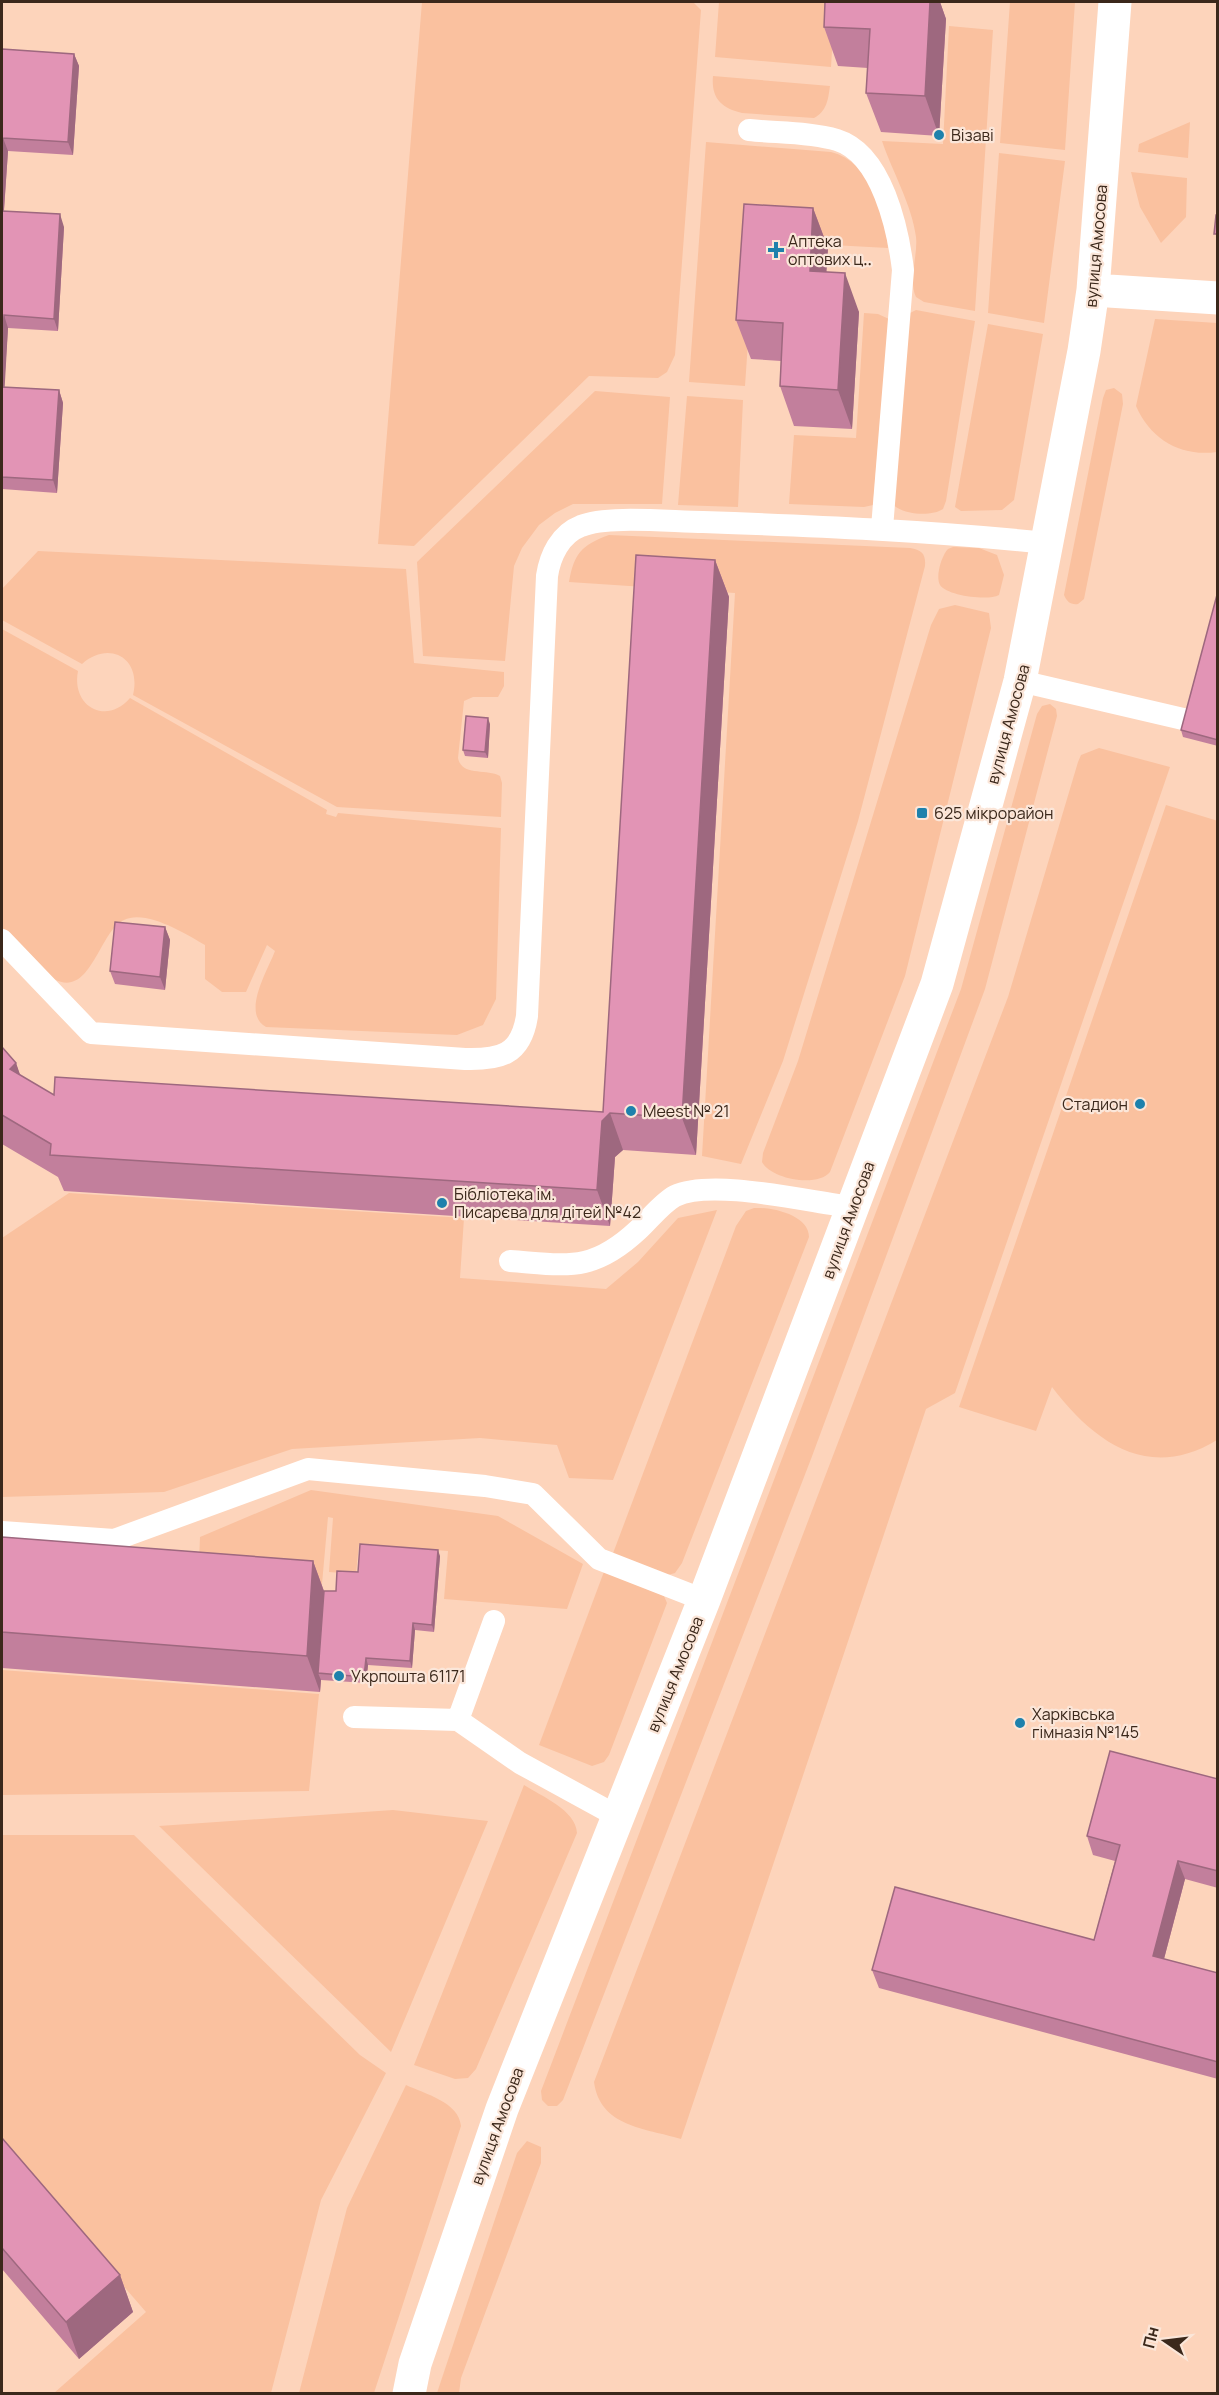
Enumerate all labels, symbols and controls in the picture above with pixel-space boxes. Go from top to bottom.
place label: Візаві [951,124,994,146]
marker: Візаві [932,128,946,142]
street label: вулиця Амосова [1080,184,1112,308]
place label: Аптека оптових ц‥ [788,230,872,270]
marker: Аптека оптових ц‥ [769,243,783,257]
street label: вулиця Амосова [981,662,1035,786]
place label: 625 мікрорайон [934,802,1054,824]
marker: 625 мікрорайон [915,806,929,820]
place label: Стадион [1062,1093,1128,1115]
marker: Стадион [1133,1097,1147,1111]
place label: Meest № 21 [643,1100,729,1122]
marker: Meest № 21 [624,1104,638,1118]
street label: вулиця Амосова [817,1158,879,1282]
place label: Бібліотека ім. Писарєва для дітей №42 [454,1183,641,1223]
marker: Бібліотека ім. Писарєва для дітей №42 [435,1196,449,1210]
street label: вулиця Амосова [642,1613,708,1735]
place label: Укрпошта 61171 [351,1665,465,1687]
marker: Укрпошта 61171 [332,1669,346,1683]
place label: Харківська гімназія №145 [1032,1703,1139,1743]
marker: Харківська гімназія №145 [1013,1716,1027,1730]
street label: вулиця Амосова [466,2064,528,2188]
north arrow [1135,2311,1195,2371]
text: Пн [1137,2324,1164,2350]

